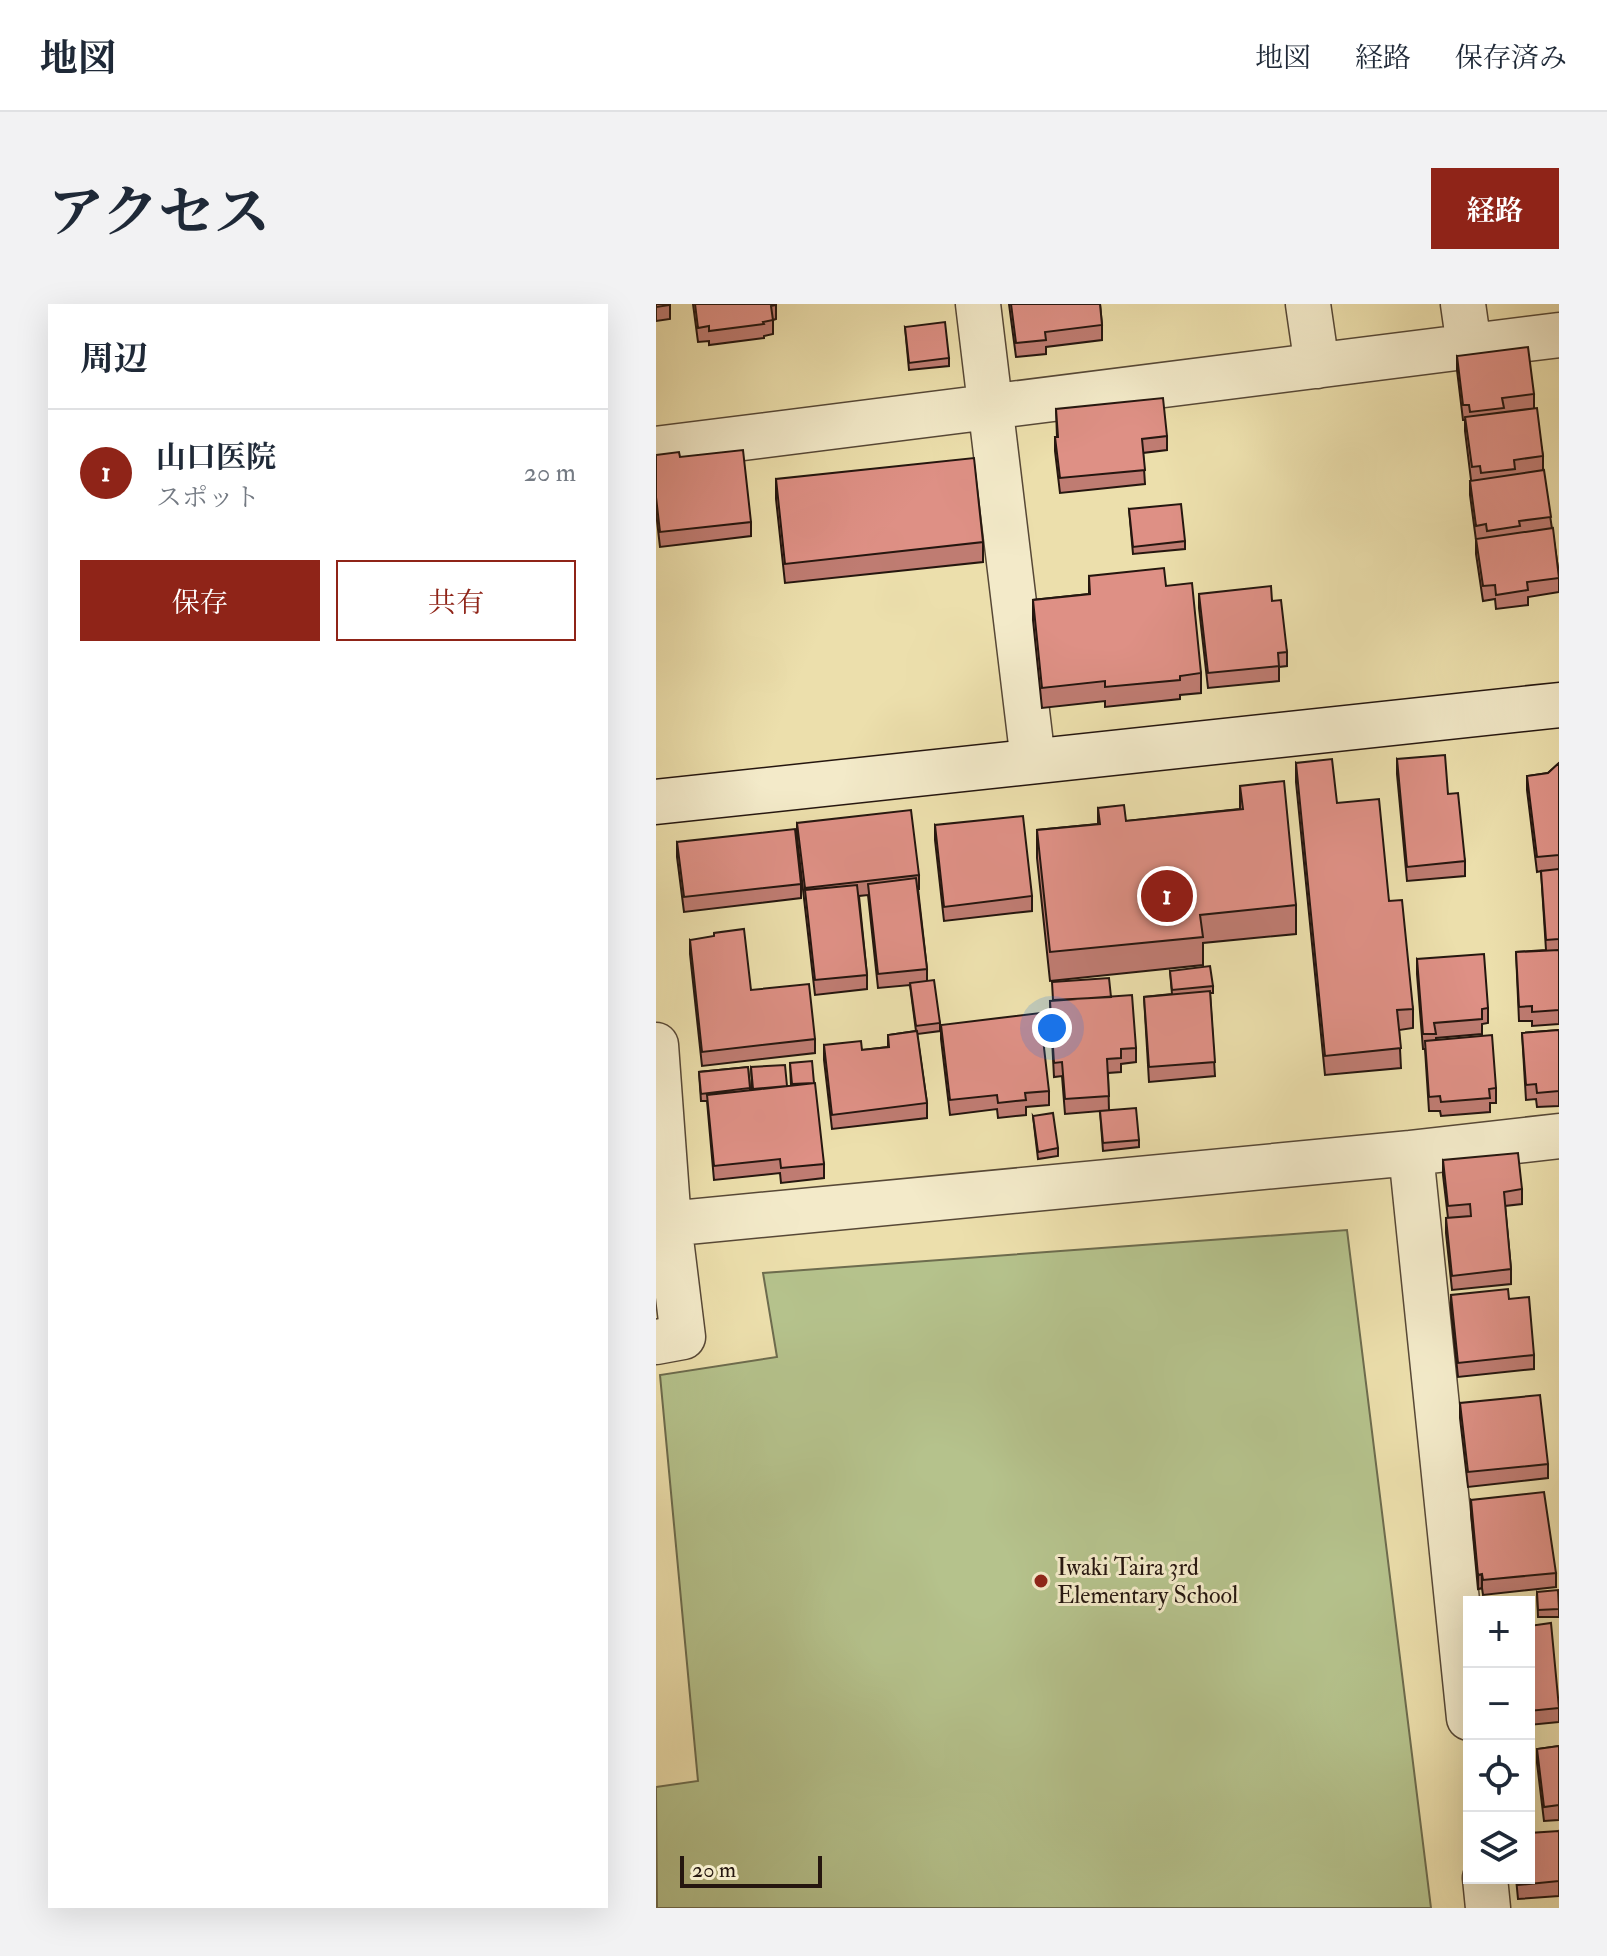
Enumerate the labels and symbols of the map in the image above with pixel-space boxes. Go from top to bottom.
pin: 1 [1141,866,1193,926]
your location [1032,1008,1072,1048]
place label: Iwaki Taira 3rd Elementary School [1057,1552,1238,1611]
marker: Iwaki Taira 3rd Elementary School [1032,1572,1050,1590]
scale bar [680,1852,822,1888]

